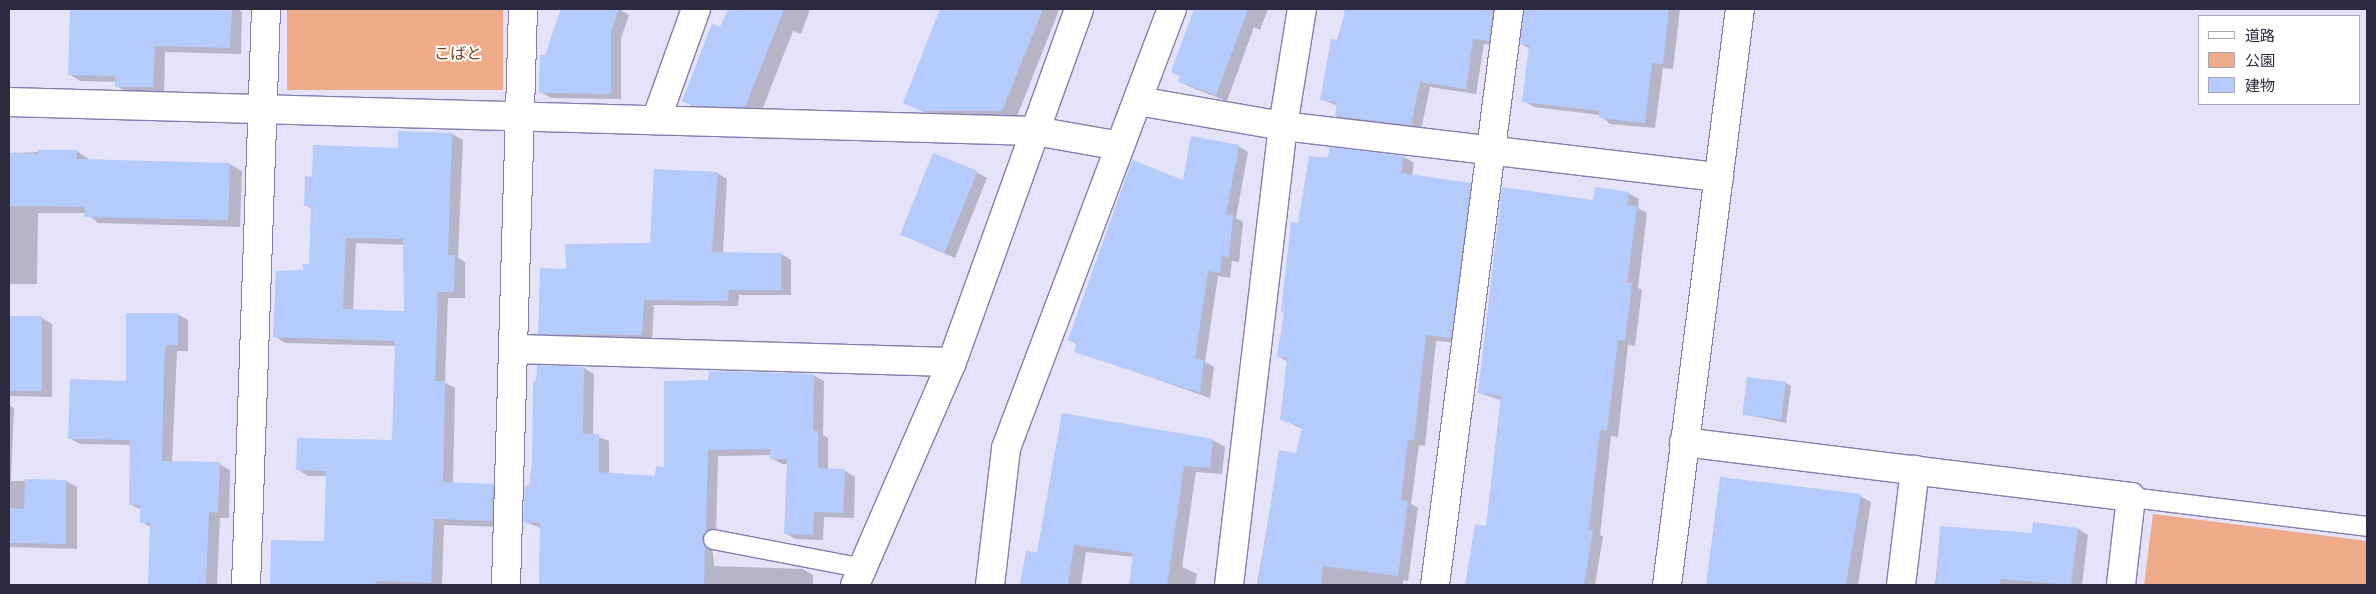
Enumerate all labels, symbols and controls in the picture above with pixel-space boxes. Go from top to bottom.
legend [2198,15,2361,105]
text: 道路 [2245,25,2275,45]
park label: こばと [434,43,482,63]
text: 公園 [2245,50,2275,70]
text: 建物 [2245,75,2275,95]

